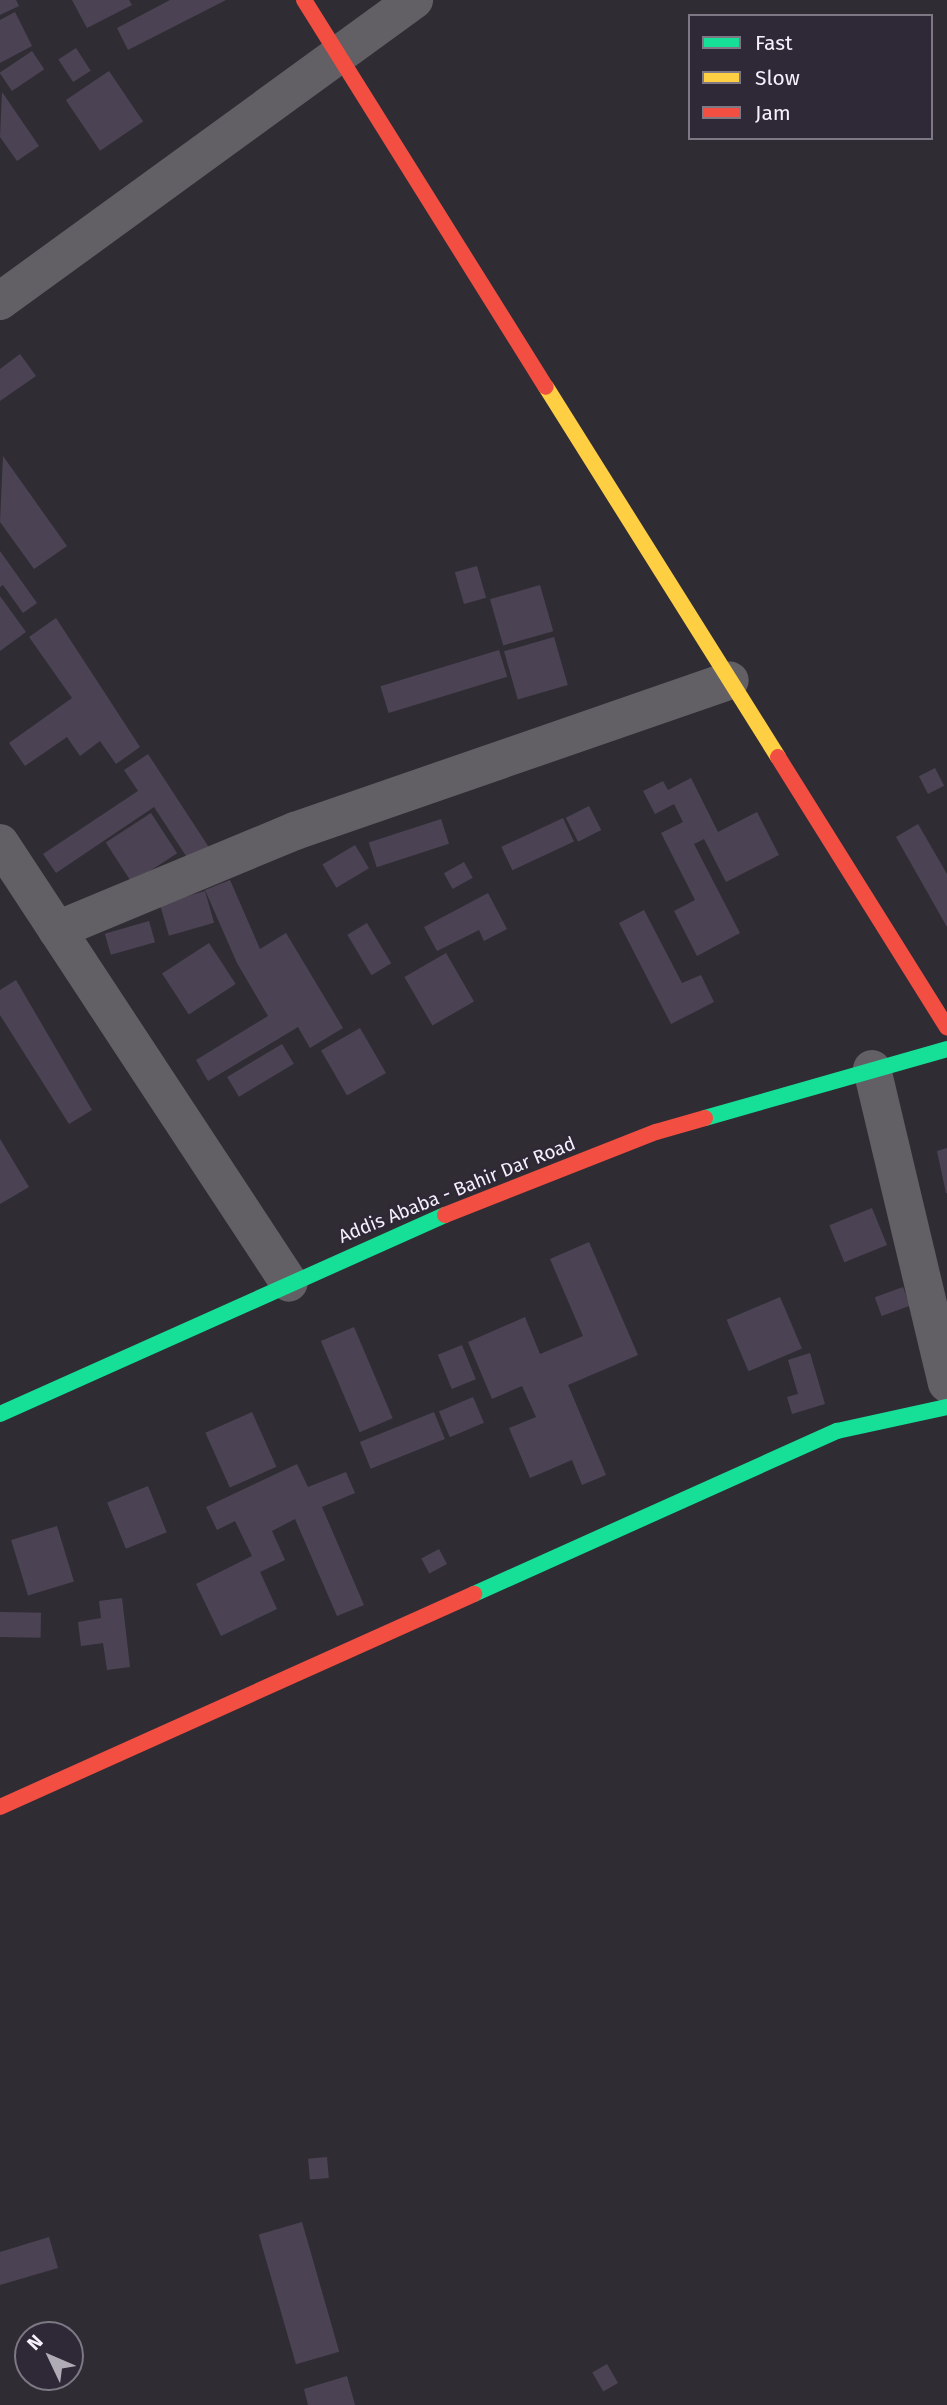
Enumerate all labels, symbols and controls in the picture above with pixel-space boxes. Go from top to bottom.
legend [688,14,933,140]
text: Fast [755,30,793,56]
text: Slow [755,65,800,91]
text: Jam [755,100,791,126]
street label: Addis Ababa - Bahir Dar Road [335,1132,579,1248]
north arrow [14,2321,84,2391]
text: N [22,2330,48,2355]

